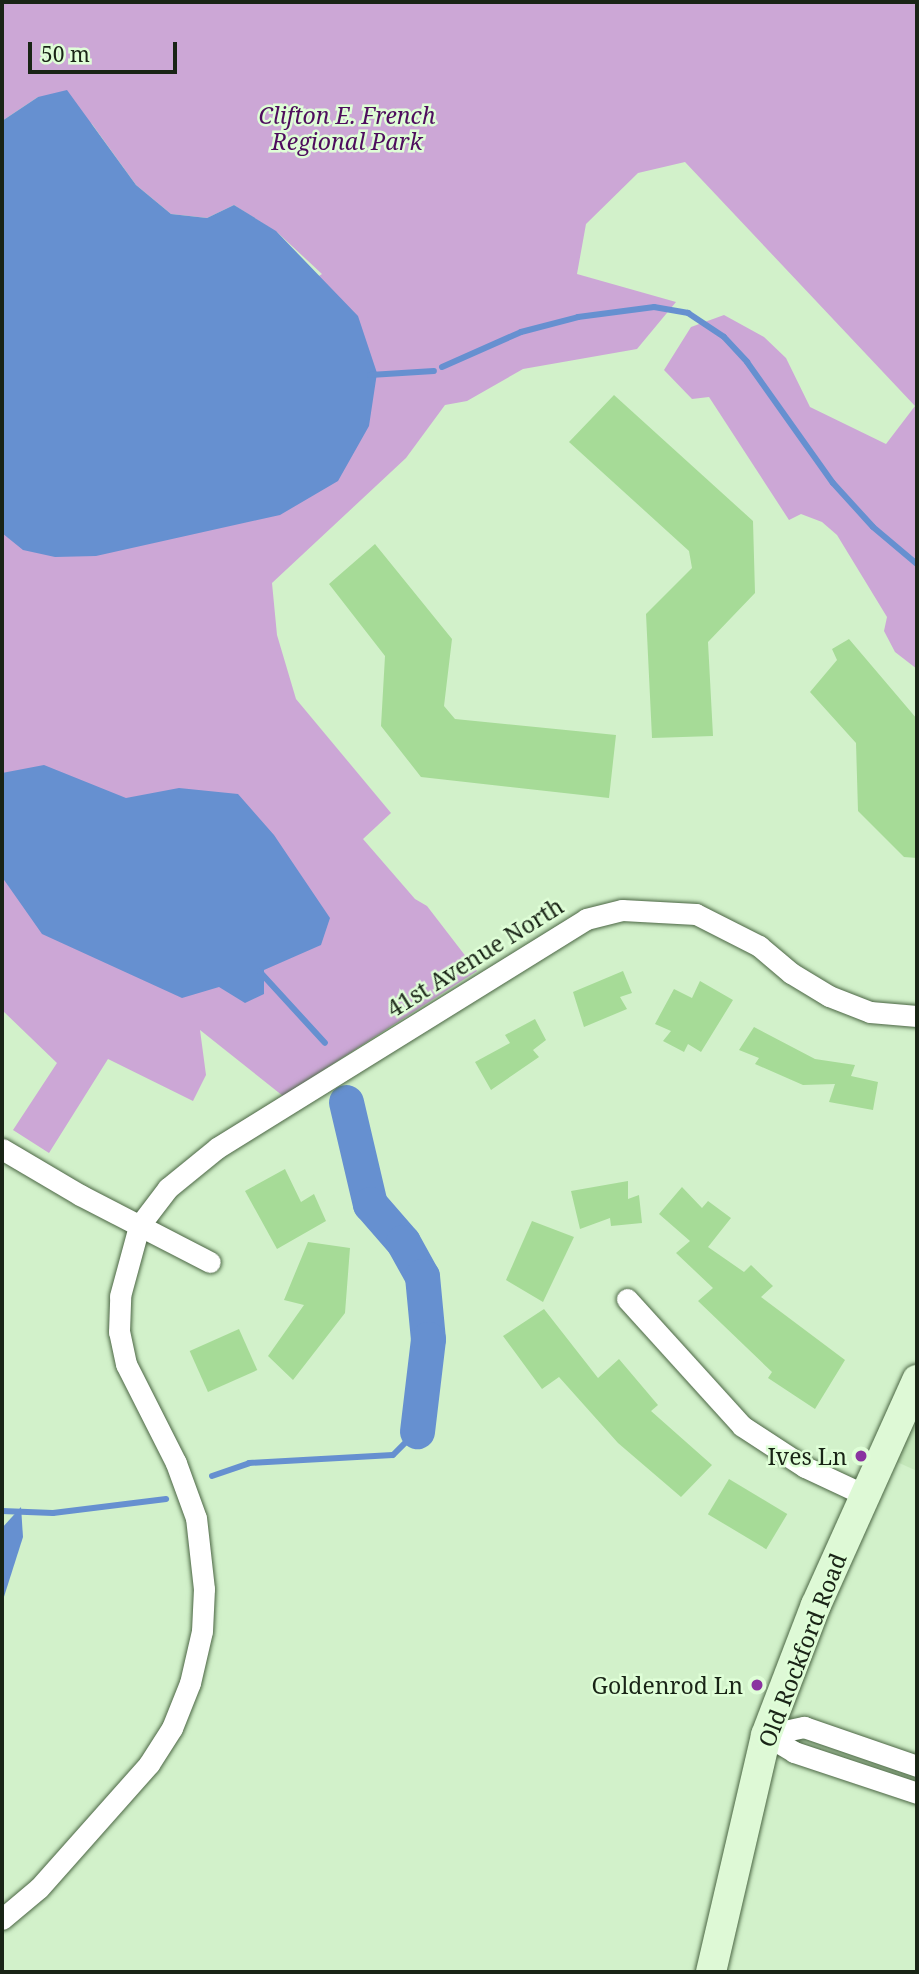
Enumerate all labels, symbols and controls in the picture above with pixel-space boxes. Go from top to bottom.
scale bar [32,28,180,72]
text: 50 m [41,40,90,68]
park label: Clifton E. French Regional Park [258,101,436,155]
street label: 41st Avenue North [382,892,568,1022]
place label: Ives Ln [767,1442,847,1470]
marker: Ives Ln [853,1448,869,1464]
street label: Old Rockford Road [752,1549,852,1751]
place label: Goldenrod Ln [592,1671,743,1699]
marker: Goldenrod Ln [749,1677,765,1693]

